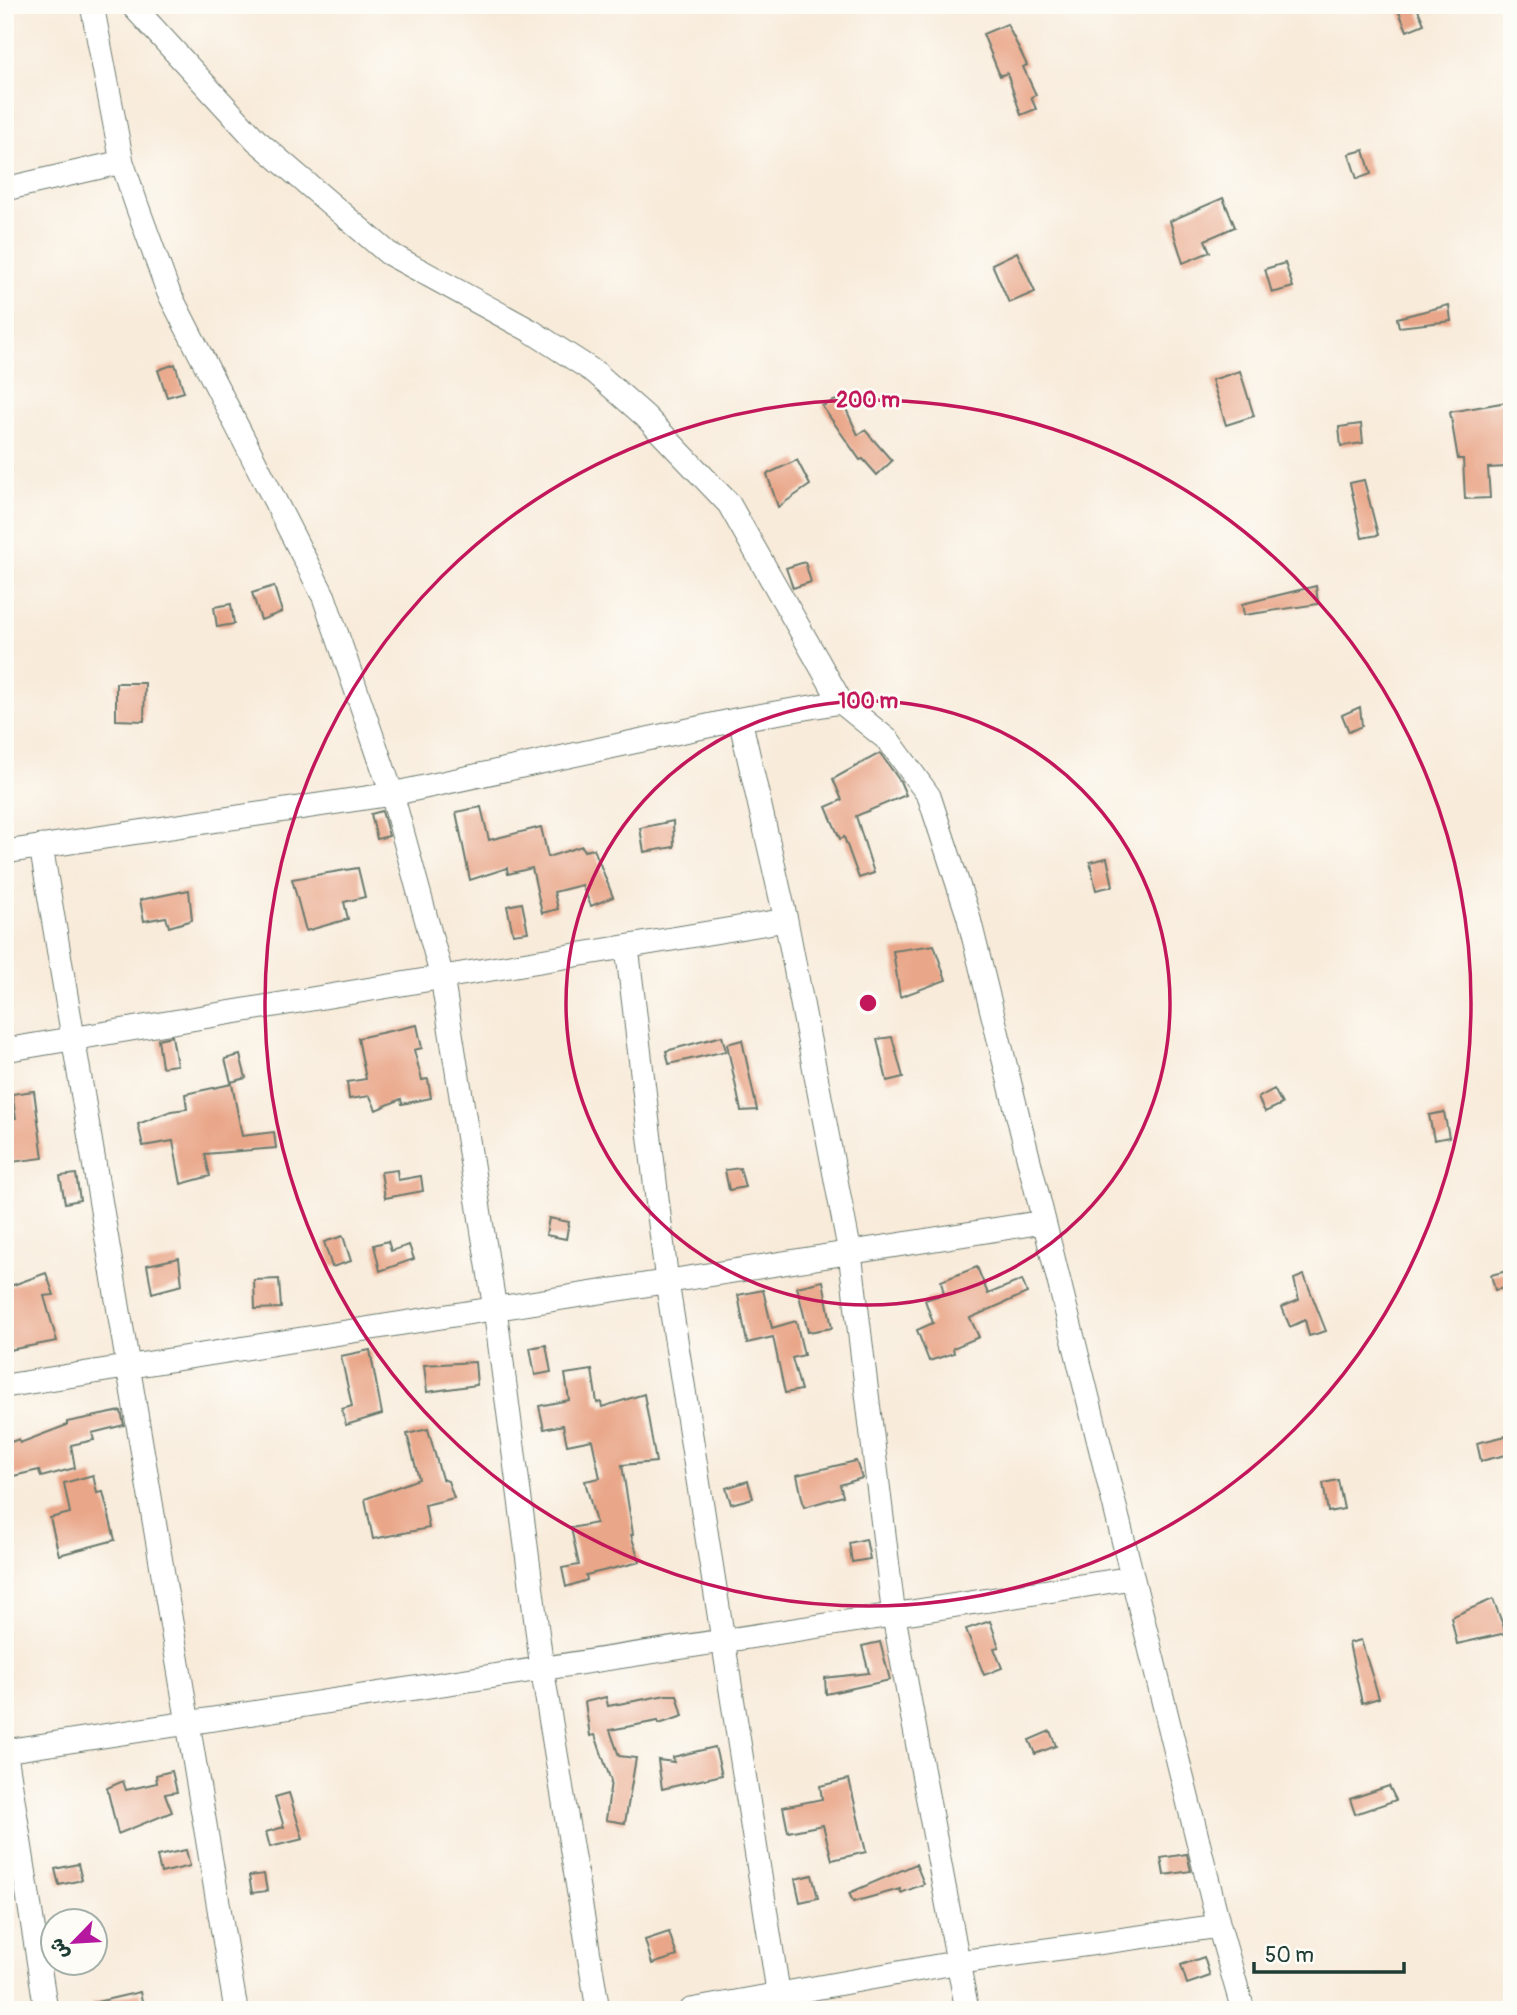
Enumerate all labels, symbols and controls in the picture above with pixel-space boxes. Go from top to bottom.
text: 200 m [836,387,900,414]
text: 100 m [838,688,898,715]
centre of rings [856,991,880,1015]
north arrow [38,1906,108,1976]
scale bar [1254,1931,1405,1975]
text: ش [44,1934,75,1963]
text: 50 m [1265,1942,1314,1969]

